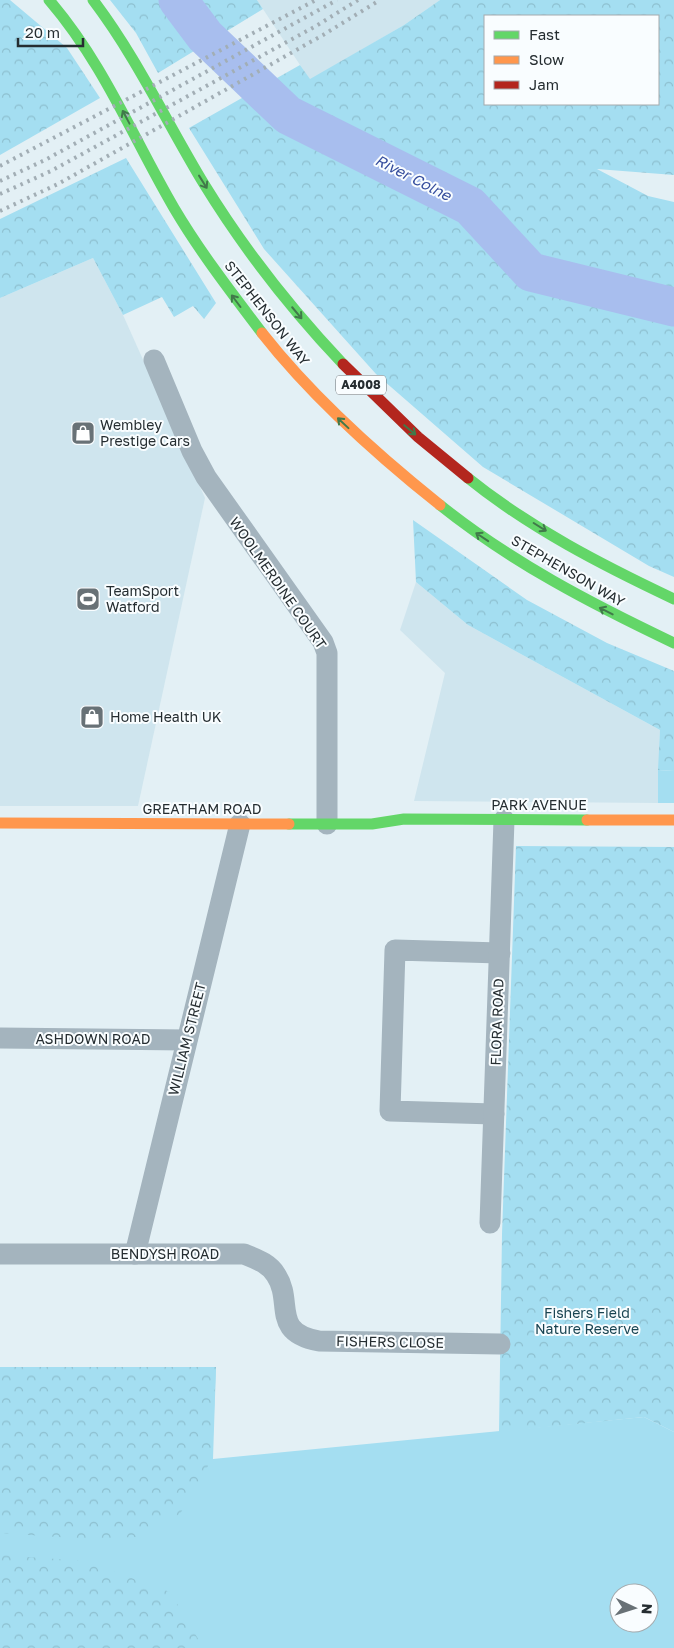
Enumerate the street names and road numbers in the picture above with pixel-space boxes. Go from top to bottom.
street label: STEPHENSON WAY [221,257,314,368]
road number: A4008 [336,376,386,394]
street label: WOOLMERDINE COURT [226,513,331,652]
street label: STEPHENSON WAY [509,531,628,610]
street label: PARK AVENUE [491,796,587,813]
street label: GREATHAM ROAD [142,800,262,817]
street label: FLORA ROAD [486,978,507,1066]
street label: WILLIAM STREET [164,980,209,1097]
street label: ASHDOWN ROAD [35,1030,151,1047]
street label: BENDYSH ROAD [111,1245,219,1262]
street label: FISHERS CLOSE [336,1332,444,1351]

